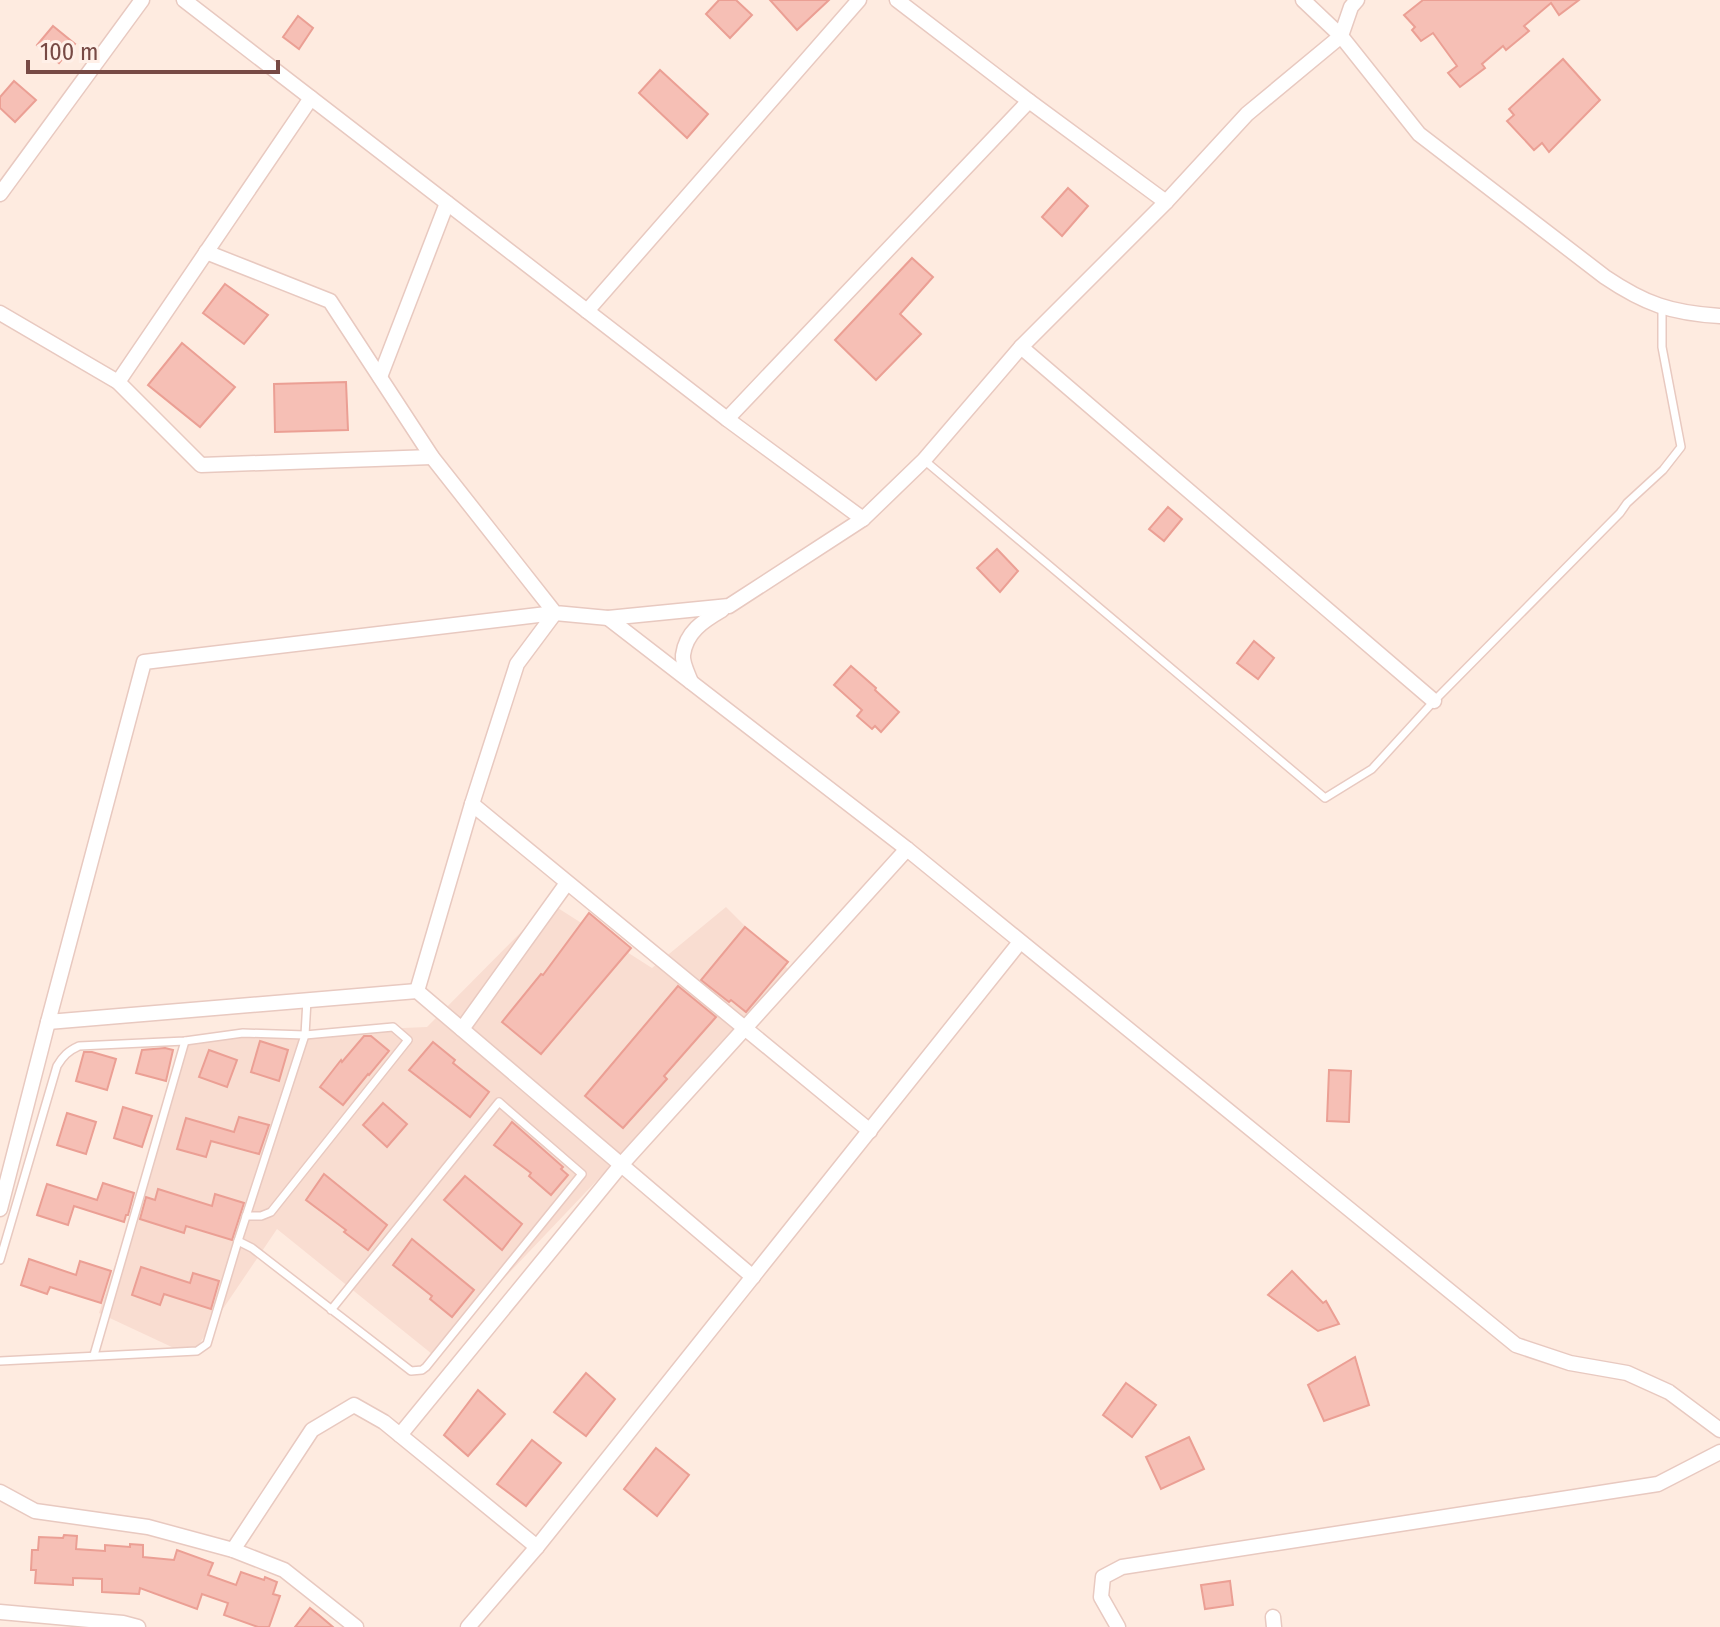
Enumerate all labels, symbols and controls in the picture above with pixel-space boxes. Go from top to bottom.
scale bar [28,24,278,74]
text: 100 m [40,38,98,66]

